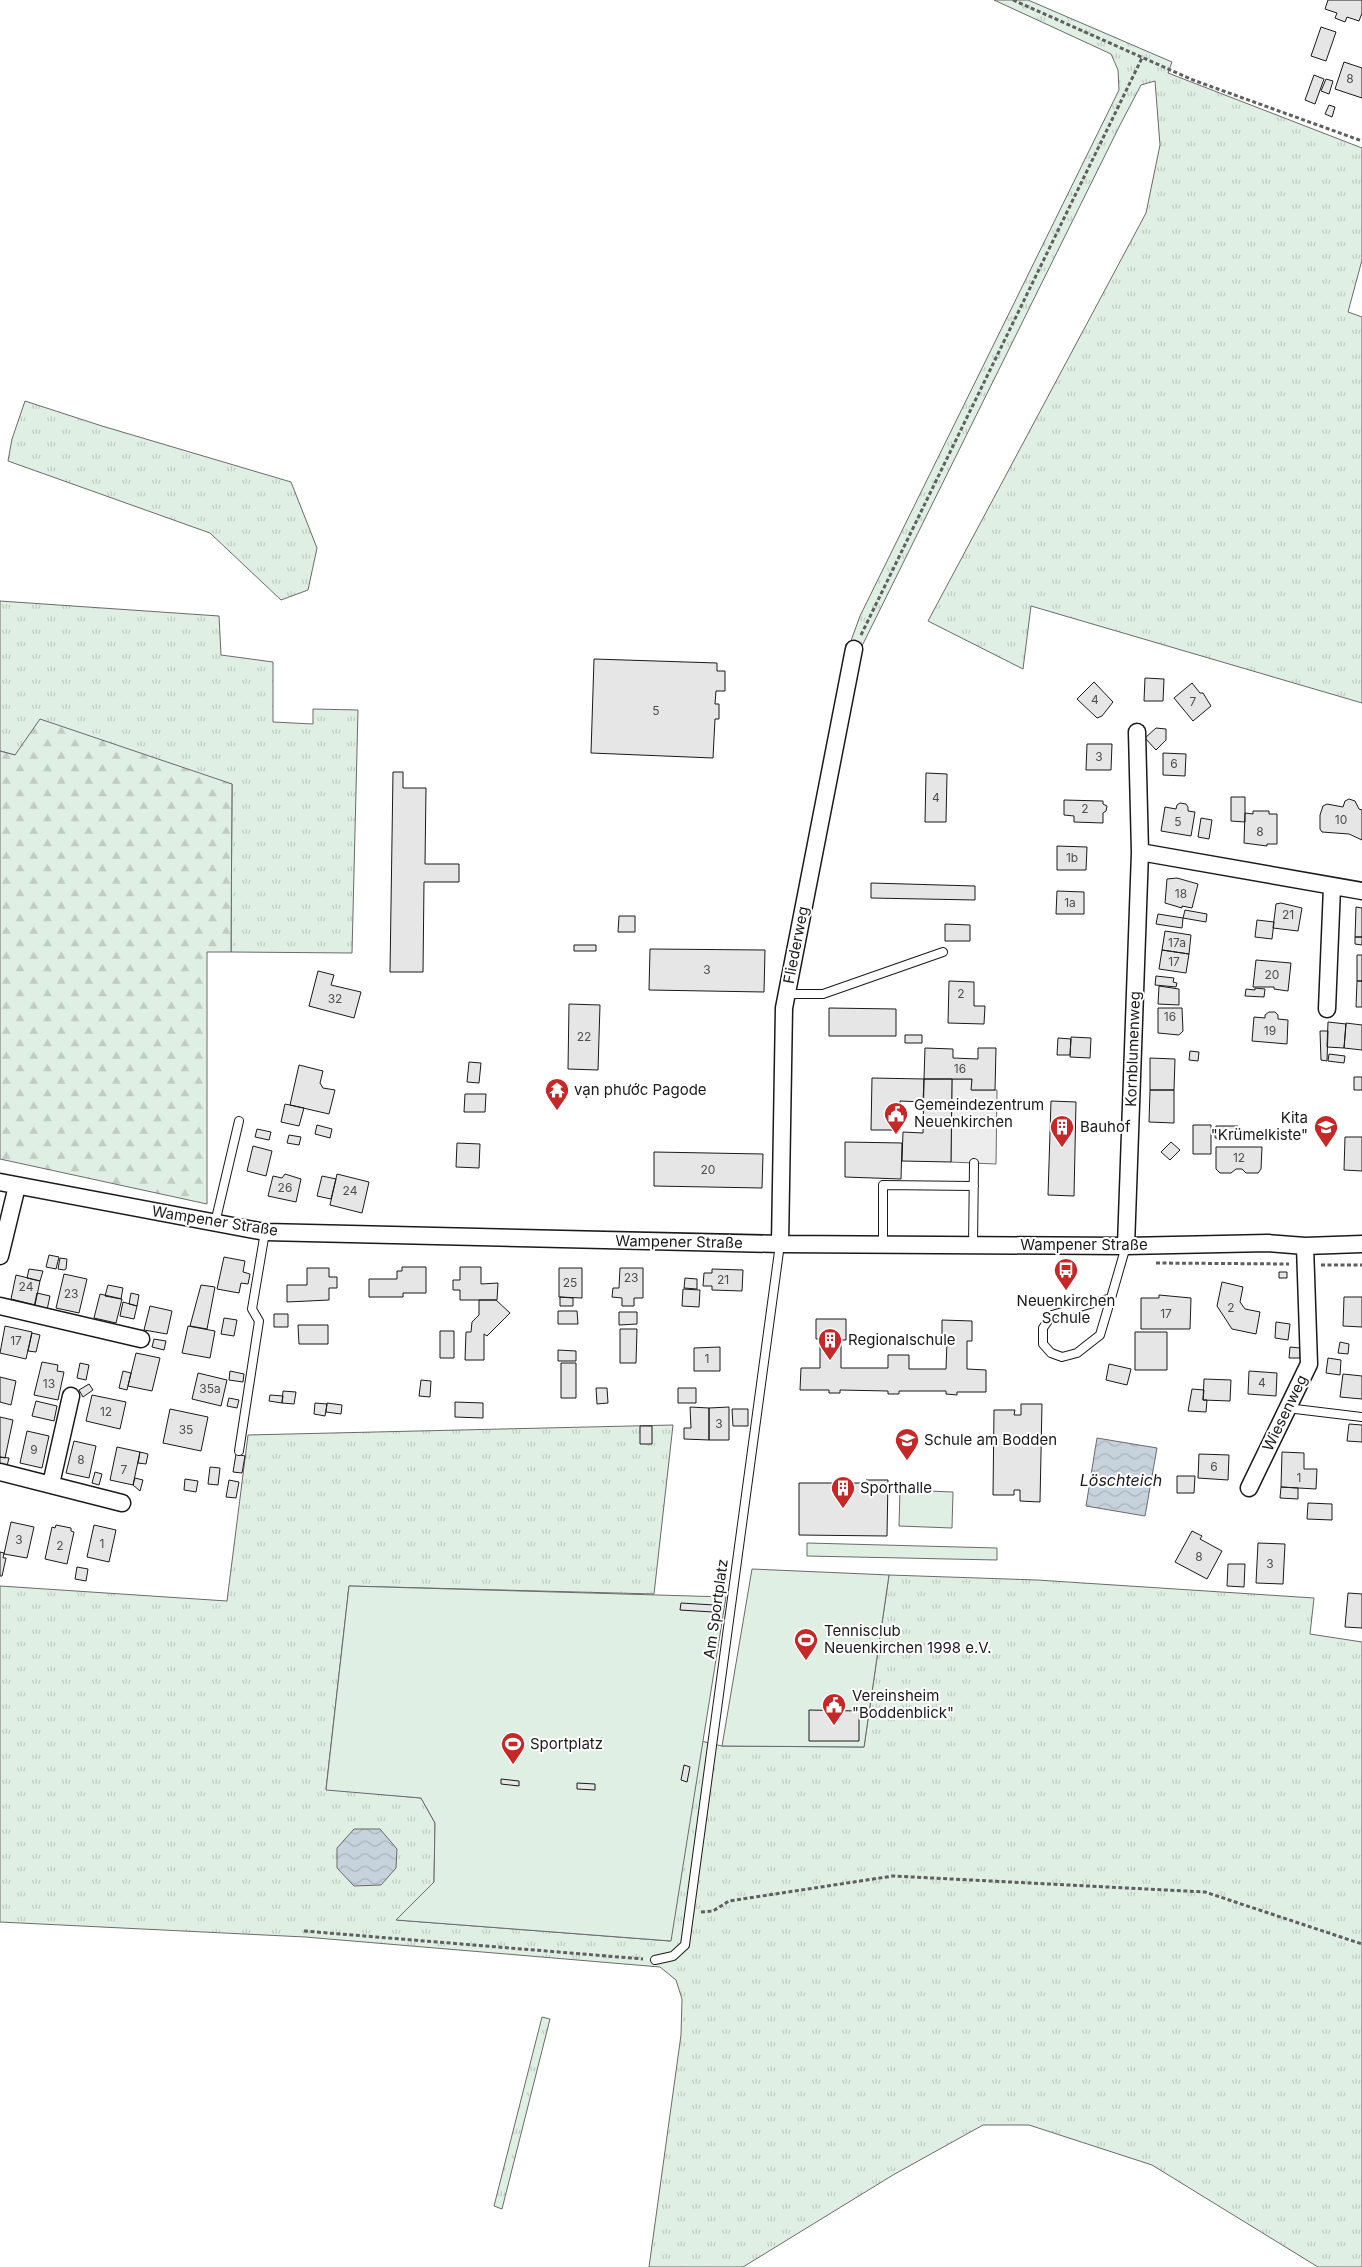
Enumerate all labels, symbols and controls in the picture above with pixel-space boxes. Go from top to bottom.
house number: 8 [1346,71,1354,86]
house number: 4 [1091,692,1099,707]
house number: 7 [1190,694,1197,709]
house number: 5 [652,703,660,718]
house number: 3 [1095,749,1103,764]
house number: 6 [1170,756,1178,771]
house number: 4 [932,790,940,805]
house number: 2 [1081,801,1089,816]
house number: 10 [1335,812,1347,827]
house number: 5 [1174,814,1182,829]
house number: 8 [1256,824,1264,839]
house number: 1b [1066,850,1078,865]
house number: 18 [1175,886,1187,901]
house number: 1a [1064,895,1076,910]
street label: Fliederweg [779,905,812,985]
house number: 21 [1282,907,1294,922]
house number: 17a [1168,935,1186,950]
house number: 17 [1168,954,1180,969]
house number: 3 [703,962,711,977]
house number: 20 [1265,967,1279,982]
house number: 2 [957,986,965,1001]
house number: 32 [328,991,342,1006]
street label: Kornblumenweg [1121,991,1144,1107]
house number: 16 [1164,1009,1176,1024]
house number: 19 [1264,1023,1276,1038]
house number: 22 [577,1029,591,1044]
house number: 16 [954,1061,966,1076]
temple icon: vạn phước Pagode [544,1077,570,1111]
place label: vạn phước Pagode [574,1080,707,1099]
place label: Gemeindezentrum Neuenkirchen [914,1095,1044,1131]
public building icon: Gemeindezentrum Neuenkirchen [883,1101,909,1135]
place label: Kita "Krümelkiste" [1211,1108,1308,1144]
building icon: Bauhof [1049,1114,1075,1148]
school or university icon: Kita "Krümelkiste" [1313,1114,1339,1148]
place label: Bauhof [1080,1117,1131,1136]
house number: 12 [1233,1150,1245,1165]
house number: 20 [701,1162,715,1177]
house number: 26 [278,1180,292,1195]
house number: 24 [343,1183,358,1198]
street label: Wampener Straße [151,1201,280,1240]
street label: Wampener Straße [615,1231,743,1252]
street label: Wampener Straße [1020,1235,1148,1254]
bus stop icon: Neuenkirchen Schule [1053,1257,1079,1291]
house number: 23 [624,1270,638,1285]
house number: 21 [717,1272,729,1287]
house number: 25 [563,1275,577,1290]
house number: 24 [19,1279,34,1294]
house number: 23 [64,1286,78,1301]
place label: Neuenkirchen Schule [1017,1291,1115,1327]
house number: 2 [1227,1300,1235,1315]
house number: 17 [1160,1306,1172,1321]
building icon: Regionalschule [817,1327,843,1361]
place label: Regionalschule [848,1330,956,1349]
house number: 17 [10,1333,22,1348]
house number: 1 [705,1351,709,1366]
street label: Wiesenweg [1258,1371,1311,1454]
house number: 4 [1258,1375,1266,1390]
house number: 13 [43,1376,55,1391]
house number: 35a [199,1381,221,1396]
house number: 12 [100,1404,112,1419]
house number: 3 [715,1416,723,1431]
house number: 35 [179,1422,193,1437]
school or university icon: Schule am Bodden [894,1427,920,1461]
place label: Schule am Bodden [924,1430,1057,1449]
house number: 9 [30,1442,38,1457]
house number: 8 [77,1452,85,1467]
house number: 6 [1210,1459,1218,1474]
house number: 7 [121,1462,128,1477]
water label: Löschteich [1080,1470,1162,1490]
house number: 1 [1297,1470,1301,1485]
building icon: Sporthalle [830,1475,856,1509]
place label: Sporthalle [860,1478,932,1497]
house number: 3 [15,1532,23,1547]
house number: 1 [100,1536,104,1551]
house number: 2 [56,1538,64,1553]
house number: 8 [1195,1549,1203,1564]
house number: 3 [1266,1556,1274,1571]
street label: Am Sportplatz [699,1558,732,1660]
place label: Tennisclub Neuenkirchen 1998 e.V. [824,1621,992,1657]
sports icon: Tennisclub Neuenkirchen 1998 e.V. [793,1627,819,1661]
place label: Vereinsheim "Boddenblick" [852,1686,954,1722]
public building icon: Vereinsheim "Boddenblick" [821,1692,847,1726]
sports icon: Sportplatz [500,1731,526,1765]
place label: Sportplatz [530,1734,603,1753]

